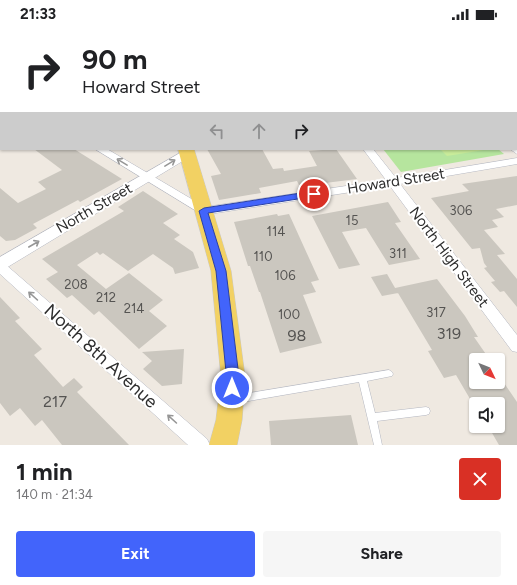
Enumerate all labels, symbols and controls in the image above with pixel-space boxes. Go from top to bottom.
text: 21:33 [20,5,56,23]
text: 90 m [82,42,147,76]
icon: right [16,44,68,96]
text: Howard Street [82,76,200,98]
icon: left [206,120,228,142]
icon: ahead [248,120,270,142]
icon: right [290,120,312,142]
one-way arrow [116,157,128,165]
one-way arrow [164,159,176,167]
street label: Howard Street [346,164,446,198]
pin [297,177,331,211]
street label: North Street [53,179,136,237]
icon: arrive [303,183,325,205]
street label: North High Street [405,203,493,311]
house number: 306 [450,203,472,218]
house number: 15 [346,213,358,228]
house number: 114 [267,224,285,239]
one-way arrow [28,239,40,247]
house number: 311 [389,246,407,261]
house number: 110 [253,249,273,264]
house number: 106 [274,268,296,283]
house number: 208 [64,277,88,292]
house number: 212 [96,290,116,305]
one-way arrow [28,291,38,300]
street label: North 8th Avenue [40,299,162,413]
house number: 214 [124,301,144,316]
house number: 317 [426,305,446,320]
house number: 100 [278,307,300,322]
house number: 319 [437,324,461,343]
house number: 98 [288,326,306,345]
north arrow [469,353,505,389]
map controls [469,353,505,433]
position arrow [211,367,253,409]
house number: 217 [43,392,67,411]
button: sound [469,397,505,433]
one-way arrow [167,415,177,424]
text: 1 min [16,457,73,486]
button: close [459,458,501,500]
text: 140 m · 21:34 [16,487,93,502]
button: Exit [16,531,255,577]
button: Share [263,531,501,577]

